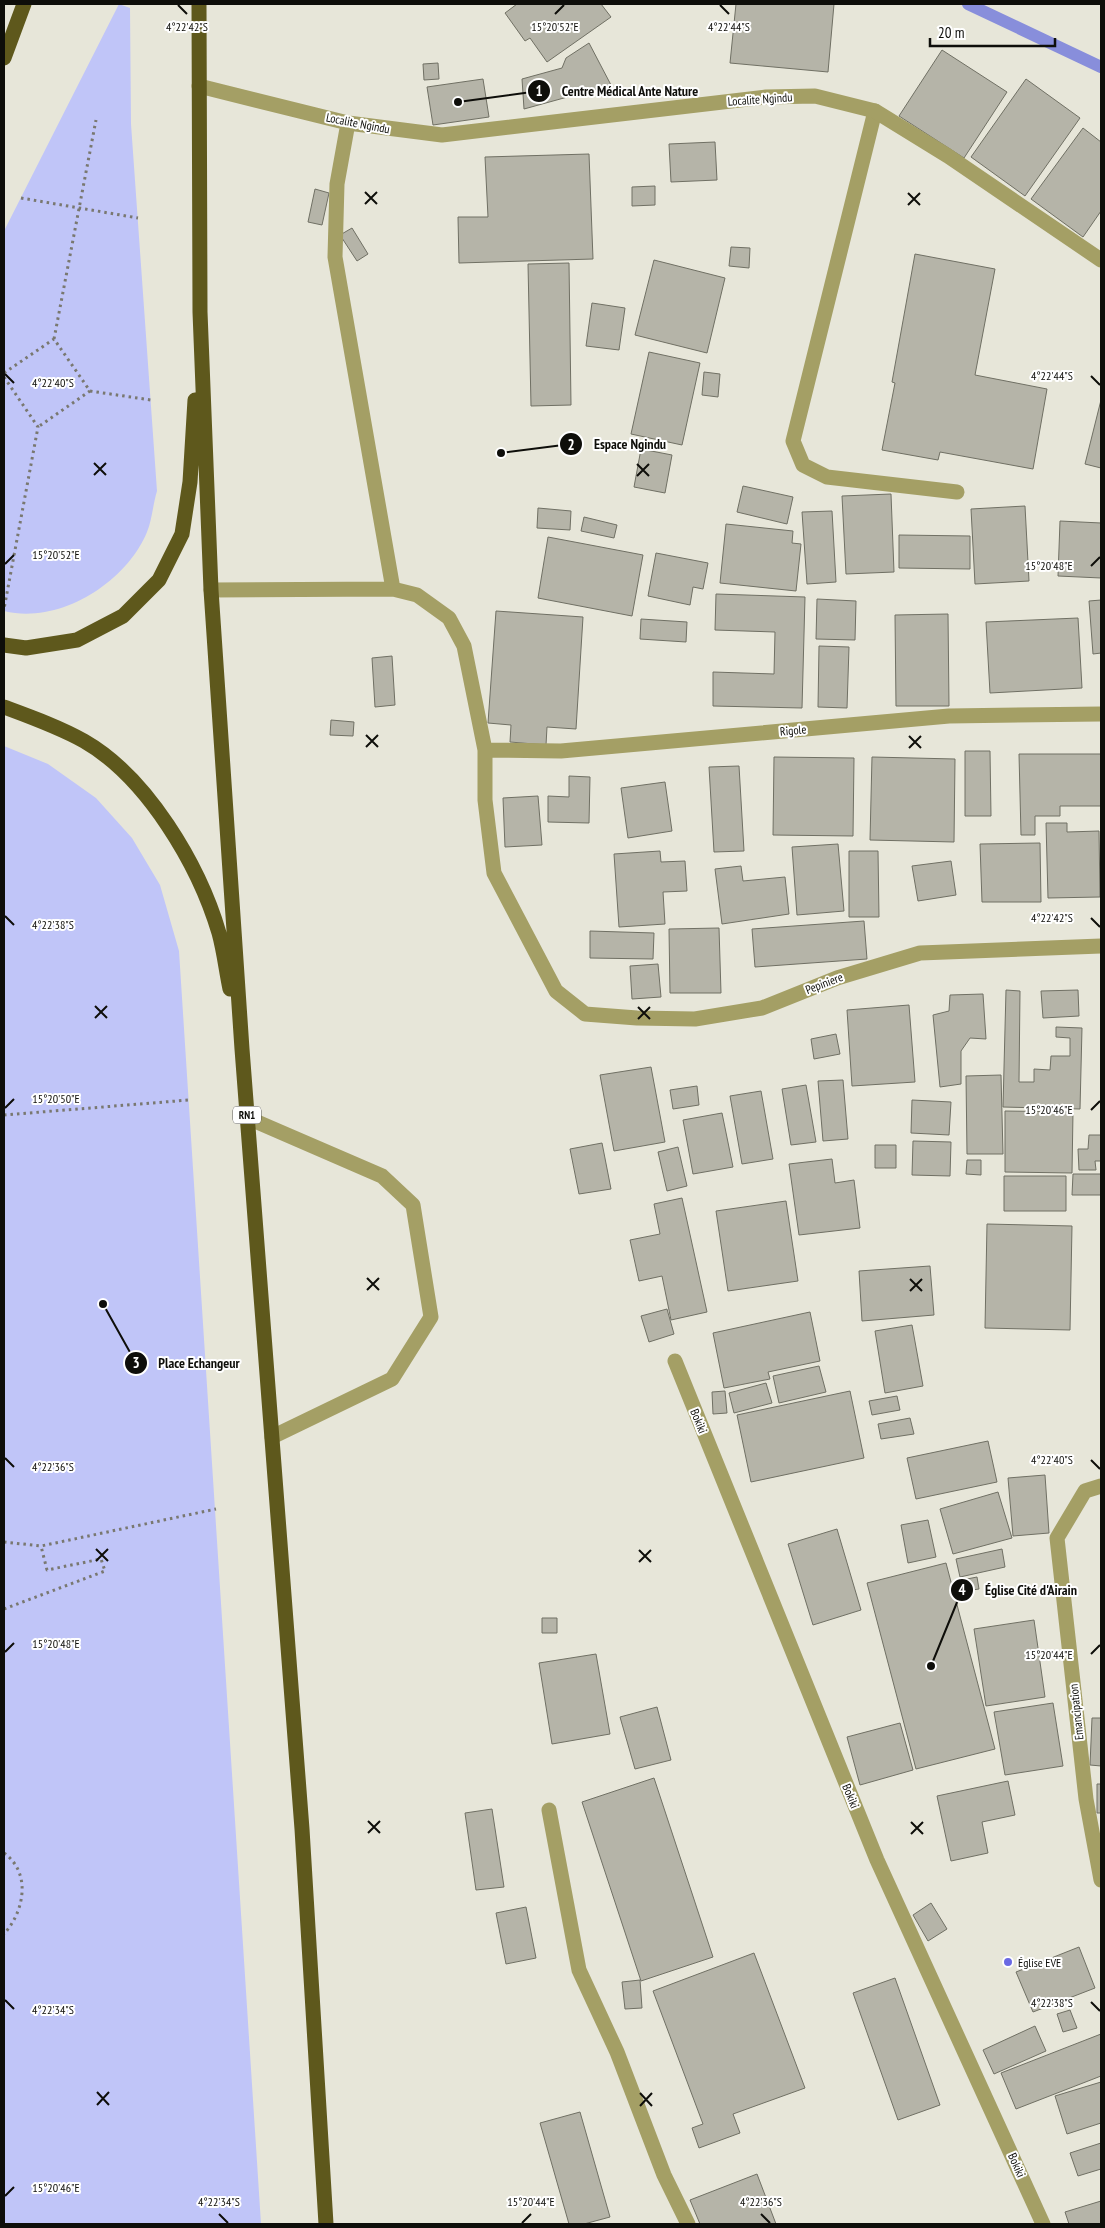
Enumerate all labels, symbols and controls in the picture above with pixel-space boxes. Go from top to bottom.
scale bar [930,15,1055,47]
text: 4°22'42"S [166,19,208,34]
text: 15°20'52"E [531,19,579,34]
text: 4°22'44"S [708,19,750,34]
text: 20 m [938,23,964,42]
callout: Centre Médical Ante Nature [526,76,708,105]
text: 1 [535,81,543,100]
text: Centre Médical Ante Nature [562,82,698,100]
street label: Localite Ngindu [727,89,793,109]
street label: Localite Ngindu [325,109,391,137]
text: 4°22'44"S [1031,368,1073,383]
text: 4°22'40"S [32,375,74,390]
callout: Espace Ngindu [559,430,676,459]
text: 2 [567,435,575,454]
text: Espace Ngindu [594,435,666,453]
text: 15°20'52"E [32,547,80,562]
text: 15°20'48"E [1025,558,1073,573]
street label: Rigole [779,721,807,739]
text: 4°22'42"S [1031,910,1073,925]
text: 4°22'38"S [32,917,74,932]
street label: Pepiniere [803,969,845,997]
text: 15°20'50"E [32,1091,80,1106]
text: 15°20'46"E [1025,1102,1073,1117]
road number: RN1 [233,1106,261,1124]
callout: Place Echangeur [123,1349,249,1378]
text: 3 [132,1353,140,1372]
text: Place Echangeur [158,1354,241,1372]
street label: Bokiki [687,1406,711,1436]
text: 4°22'40"S [1031,1452,1073,1467]
text: 4°22'36"S [32,1459,74,1474]
callout: Église Cité d'Airain [950,1575,1087,1604]
text: 4 [958,1580,966,1599]
text: Église Cité d'Airain [985,1581,1077,1599]
text: 15°20'48"E [32,1636,80,1651]
text: 15°20'44"E [1025,1647,1073,1662]
street label: Emancipation [1066,1683,1086,1741]
street label: Bokiki [839,1781,863,1811]
place label: Église EVE [1018,1955,1061,1970]
marker: Église EVE [1002,1956,1014,1968]
text: 4°22'38"S [1031,1995,1073,2010]
text: 4°22'34"S [32,2002,74,2017]
street label: Bokiki [1005,2150,1029,2180]
text: 15°20'46"E [32,2180,80,2195]
text: 4°22'34"S [198,2194,240,2209]
text: 15°20'44"E [507,2194,555,2209]
text: 4°22'36"S [740,2194,782,2209]

